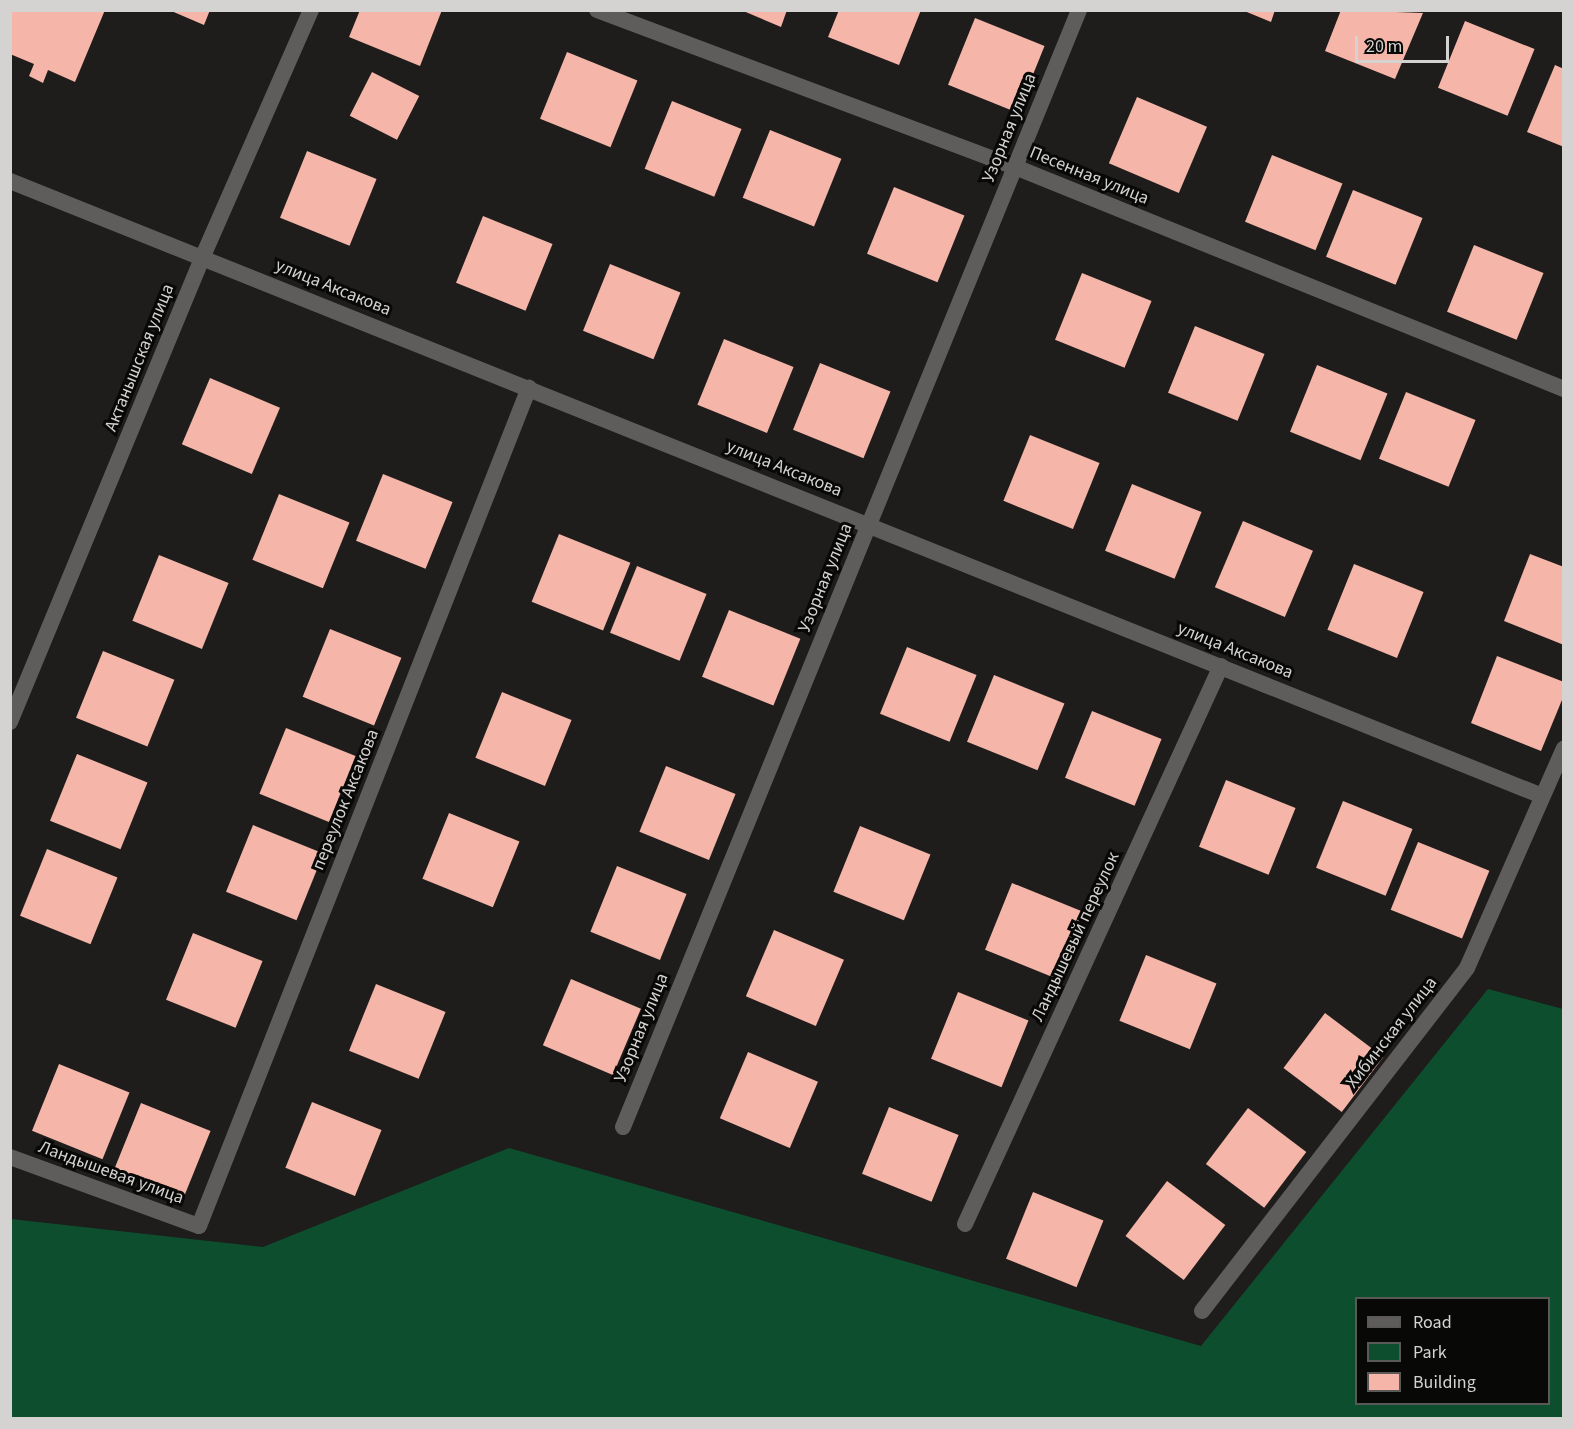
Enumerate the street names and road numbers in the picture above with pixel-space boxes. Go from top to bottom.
street label: Узорная улица [978,70,1042,186]
street label: Песенная улица [1026,142,1152,210]
street label: улица Аксакова [272,255,394,321]
street label: Актанышская улица [101,281,179,435]
street label: улица Аксакова [723,436,845,502]
street label: Узорная улица [794,520,858,636]
street label: улица Аксакова [1174,618,1296,684]
street label: переулок Аксакова [308,726,384,874]
street label: Ландышевый переулок [1027,849,1125,1025]
street label: Узорная улица [610,970,674,1086]
street label: Хибинская улица [1342,973,1442,1093]
street label: Ландышевая улица [35,1137,187,1209]

